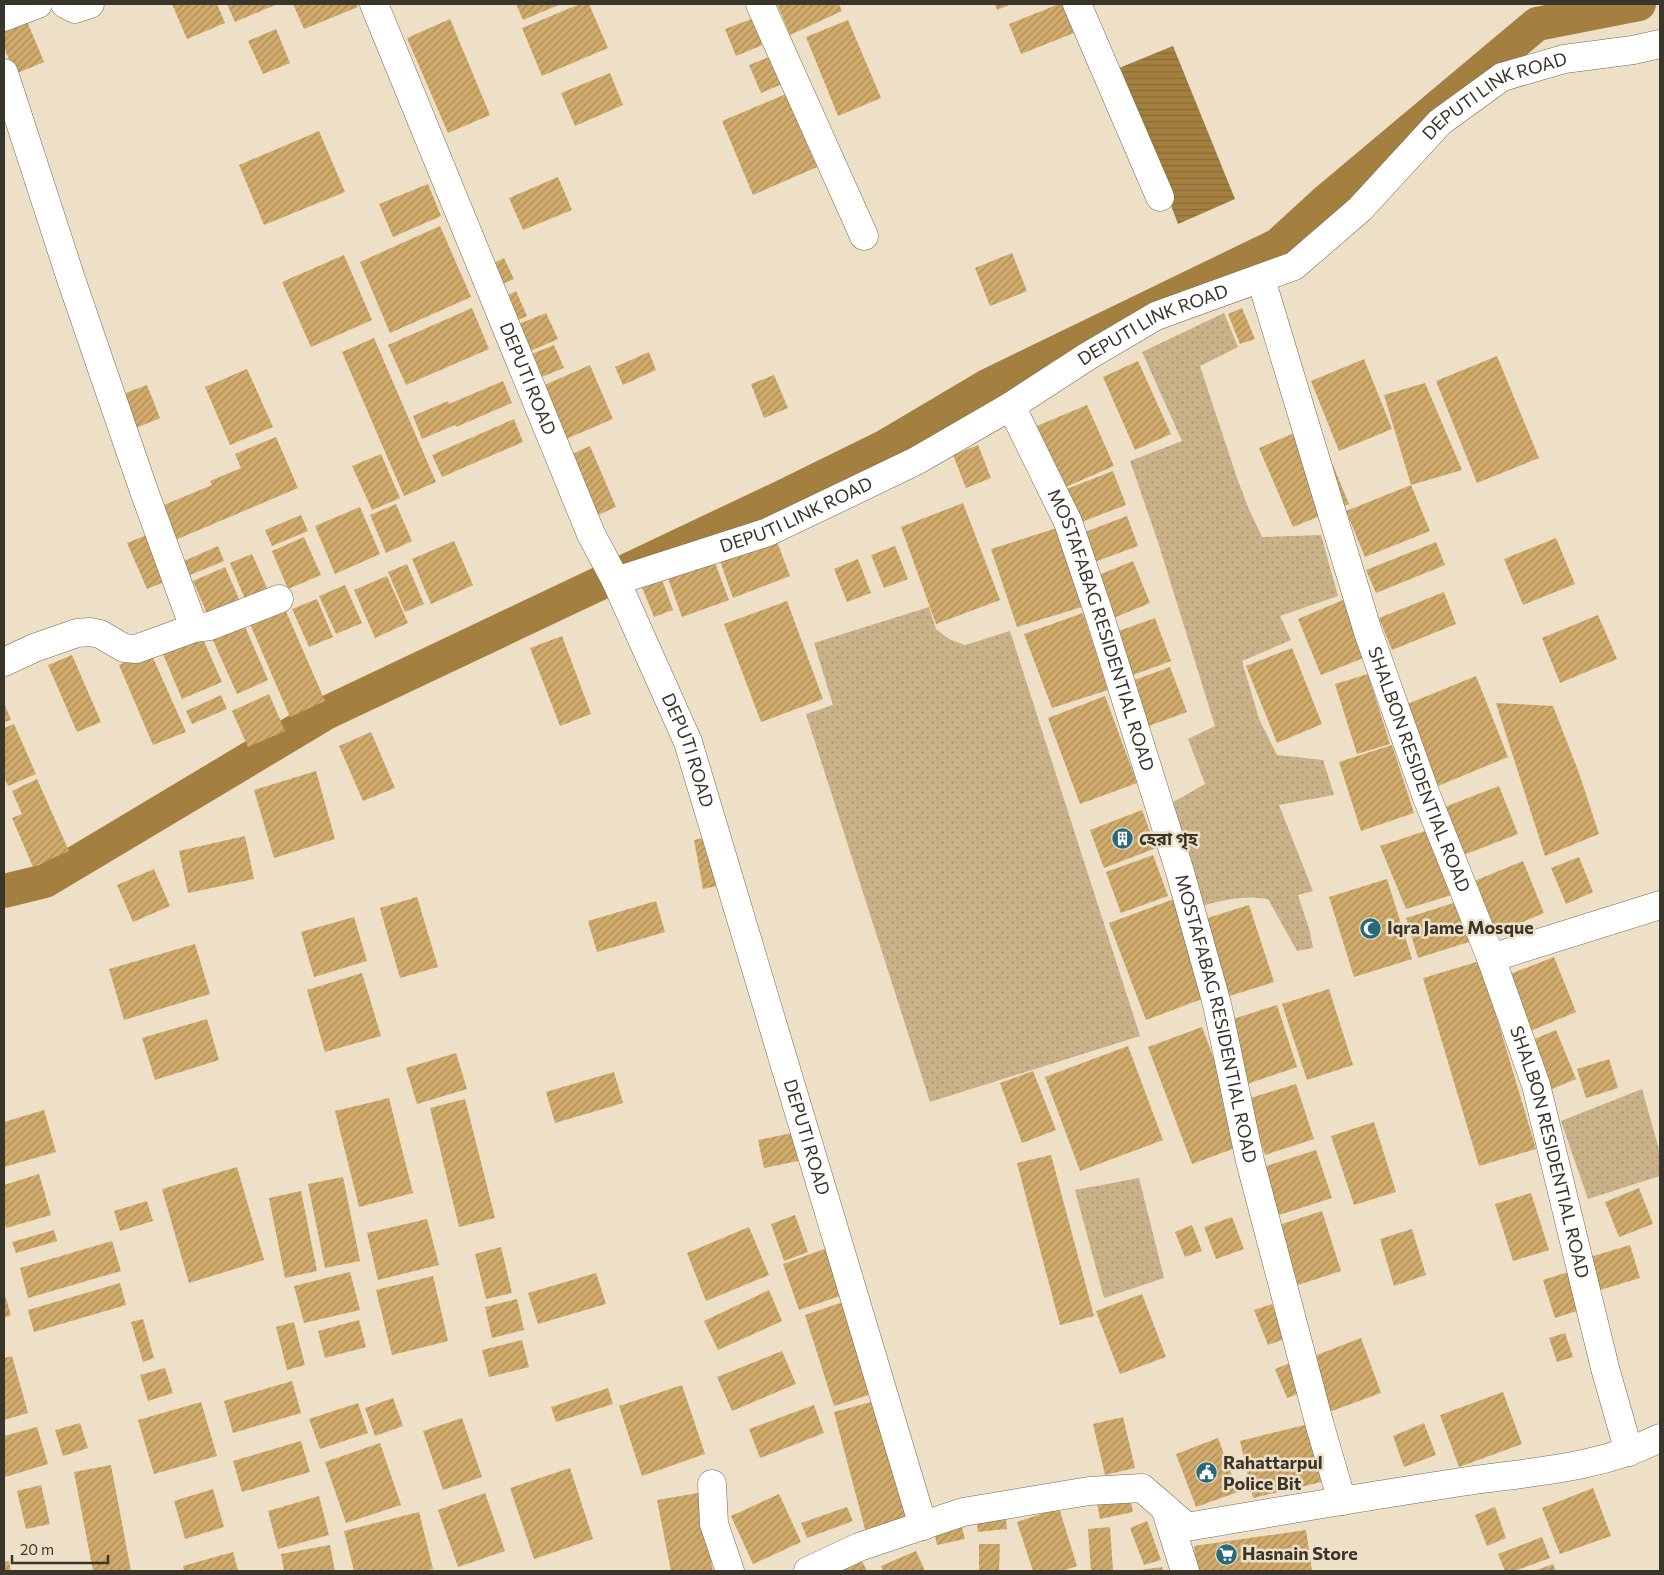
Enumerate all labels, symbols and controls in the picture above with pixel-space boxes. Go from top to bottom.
street label: DEPUTI LINK ROAD [1417,47,1569,144]
street label: DEPUTI LINK ROAD [1073,279,1231,370]
street label: DEPUTI ROAD [495,319,561,438]
street label: DEPUTI LINK ROAD [717,472,876,557]
street label: MOSTAFABAG RESIDENTIAL ROAD [1043,485,1160,774]
street label: SHALBON RESIDENTIAL ROAD [1364,643,1476,895]
street label: DEPUTI ROAD [657,689,719,810]
building icon: হেরা গৃহ [1111,827,1135,851]
place label: হেরা গৃহ [1139,827,1199,850]
street label: MOSTAFABAG RESIDENTIAL ROAD [1171,872,1262,1165]
mosque icon: Iqra Jame Mosque [1359,916,1383,940]
place label: Iqra Jame Mosque [1387,916,1534,938]
street label: SHALBON RESIDENTIAL ROAD [1506,1023,1595,1280]
street label: DEPUTI ROAD [780,1076,835,1198]
place label: Rahattarpul Police Bit [1223,1451,1323,1494]
public building icon: Rahattarpul Police Bit [1195,1461,1219,1485]
scale bar [12,1532,109,1564]
text: 20 m [20,1540,54,1558]
supermarket icon: Hasnain Store [1214,1542,1238,1566]
place label: Hasnain Store [1242,1542,1358,1564]

